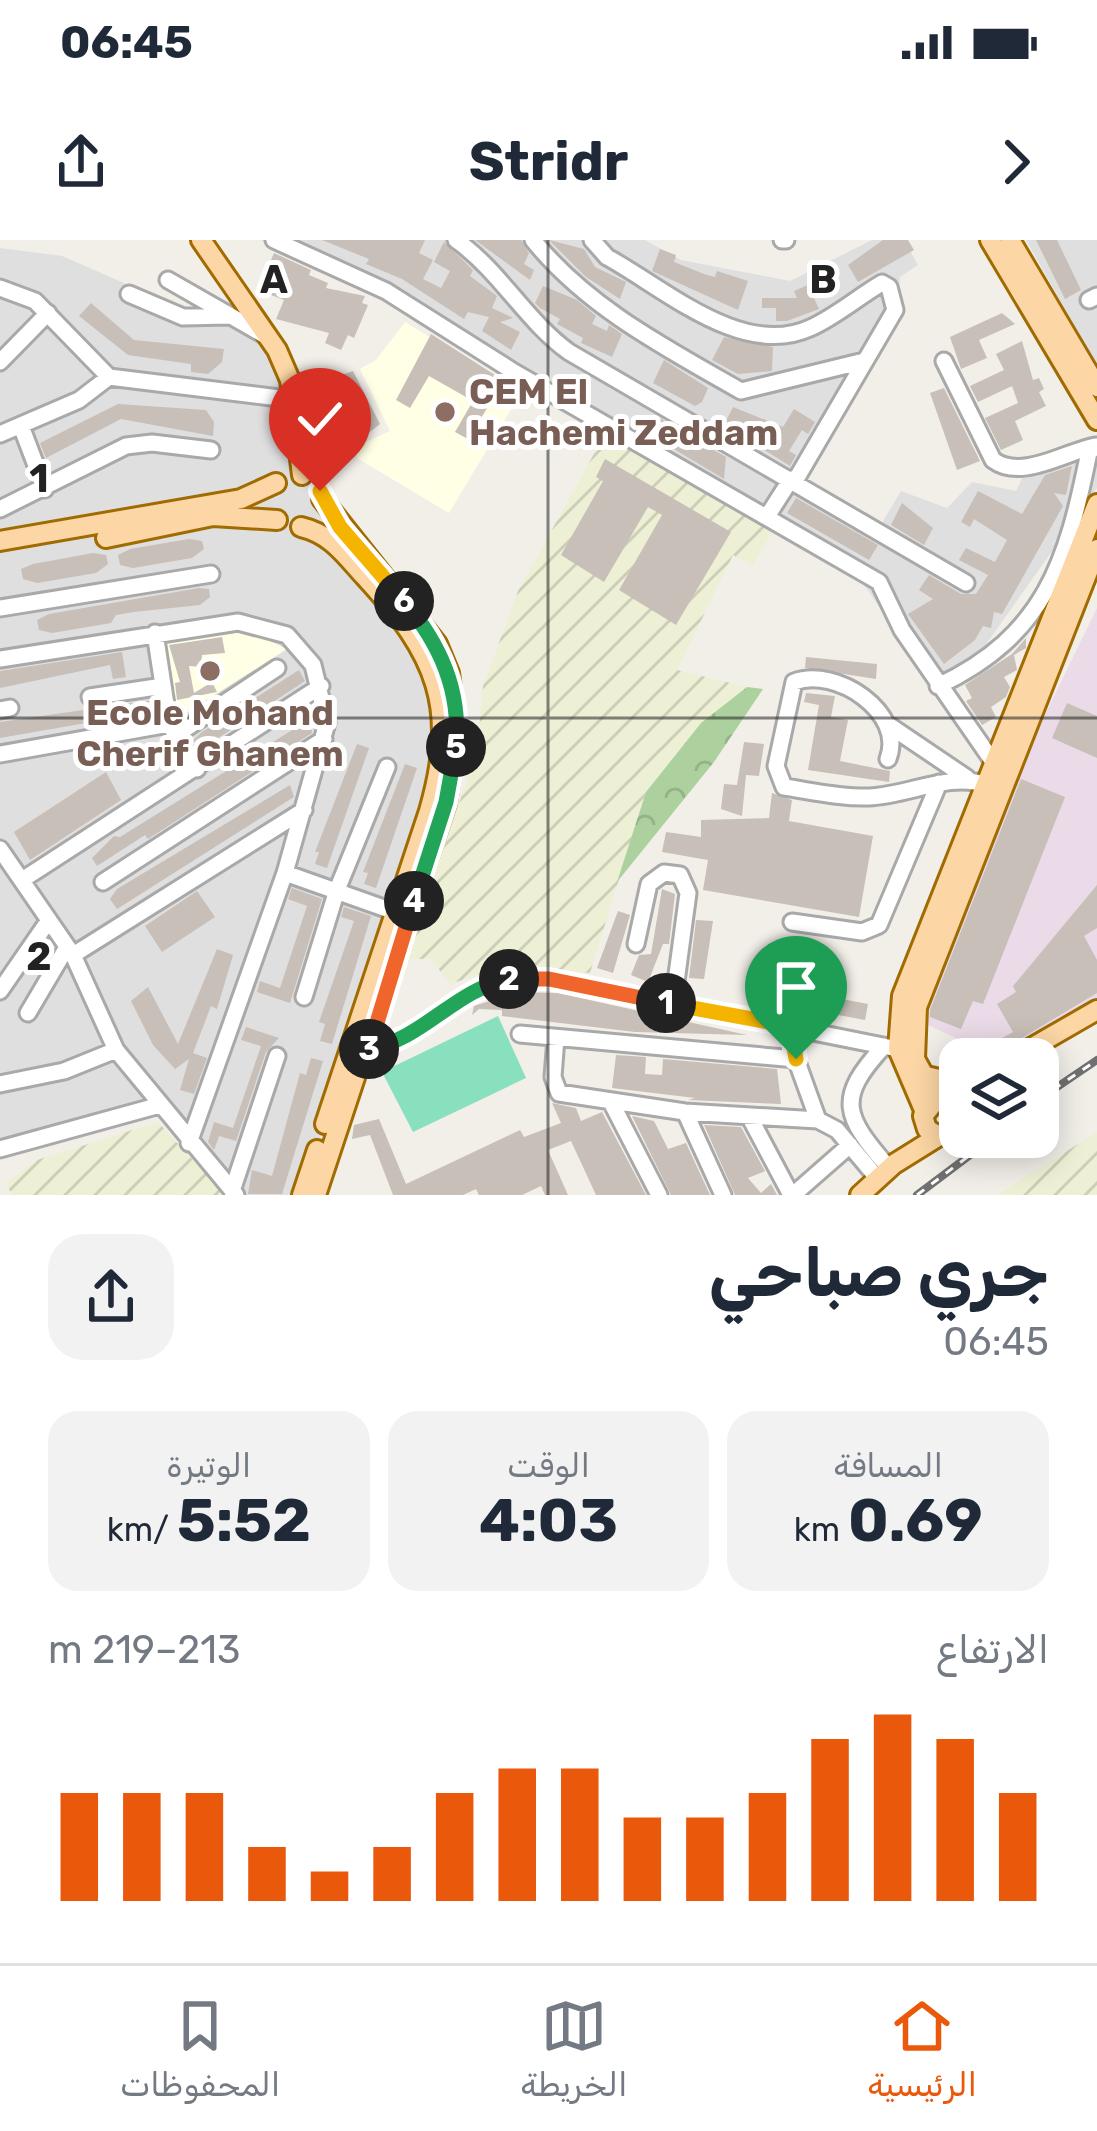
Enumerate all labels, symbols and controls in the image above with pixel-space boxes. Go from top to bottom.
text: 06:45 [60,16,193,69]
icon: share [48,129,114,195]
icon: forward [983,129,1049,195]
text: Stridr [469,130,628,194]
text: A [260,257,288,303]
text: B [809,257,837,303]
pin [269,368,371,491]
place label: CEM El Hachemi Zeddam [469,370,778,454]
icon: check [287,386,353,452]
marker: CEM El Hachemi Zeddam [432,399,458,425]
text: 1 [29,456,49,502]
pin: 6 [374,571,434,631]
text: 6 [393,581,415,620]
marker: Ecole Mohand Cherif Ghanem [197,658,223,684]
place label: Ecole Mohand Cherif Ghanem [76,691,344,775]
pin: 5 [426,717,486,777]
text: 5 [445,727,467,766]
pin: 4 [384,871,444,931]
text: 4 [403,881,425,920]
text: 2 [26,934,52,980]
pin [745,936,847,1059]
pin: 2 [479,949,539,1009]
icon: arrive [763,954,829,1020]
text: 2 [498,959,520,998]
pin: 1 [636,973,696,1033]
text: 1 [658,983,674,1022]
pin: 3 [339,1019,399,1079]
text: 3 [358,1029,380,1068]
map controls [939,1038,1059,1158]
button: layers [939,1038,1059,1158]
button: share [48,1234,174,1360]
text: جري صباحي [709,1234,1049,1313]
text: 06:45 [943,1319,1049,1365]
text: الوتيرة [166,1446,251,1485]
text: الوقت [507,1446,590,1485]
text: المسافة [833,1446,943,1485]
text: 5:52 [177,1485,311,1556]
text: 4:03 [479,1485,618,1556]
text: 0.69 [848,1485,983,1556]
text: /km [107,1510,177,1549]
text: km [794,1510,848,1549]
text: 213–219 m [48,1627,240,1673]
text: الارتفاع [937,1627,1049,1673]
tab: المحفوظات [120,1993,280,2104]
tab: الخريطة [520,1993,628,2104]
tab: الرئيسية [867,1993,977,2104]

